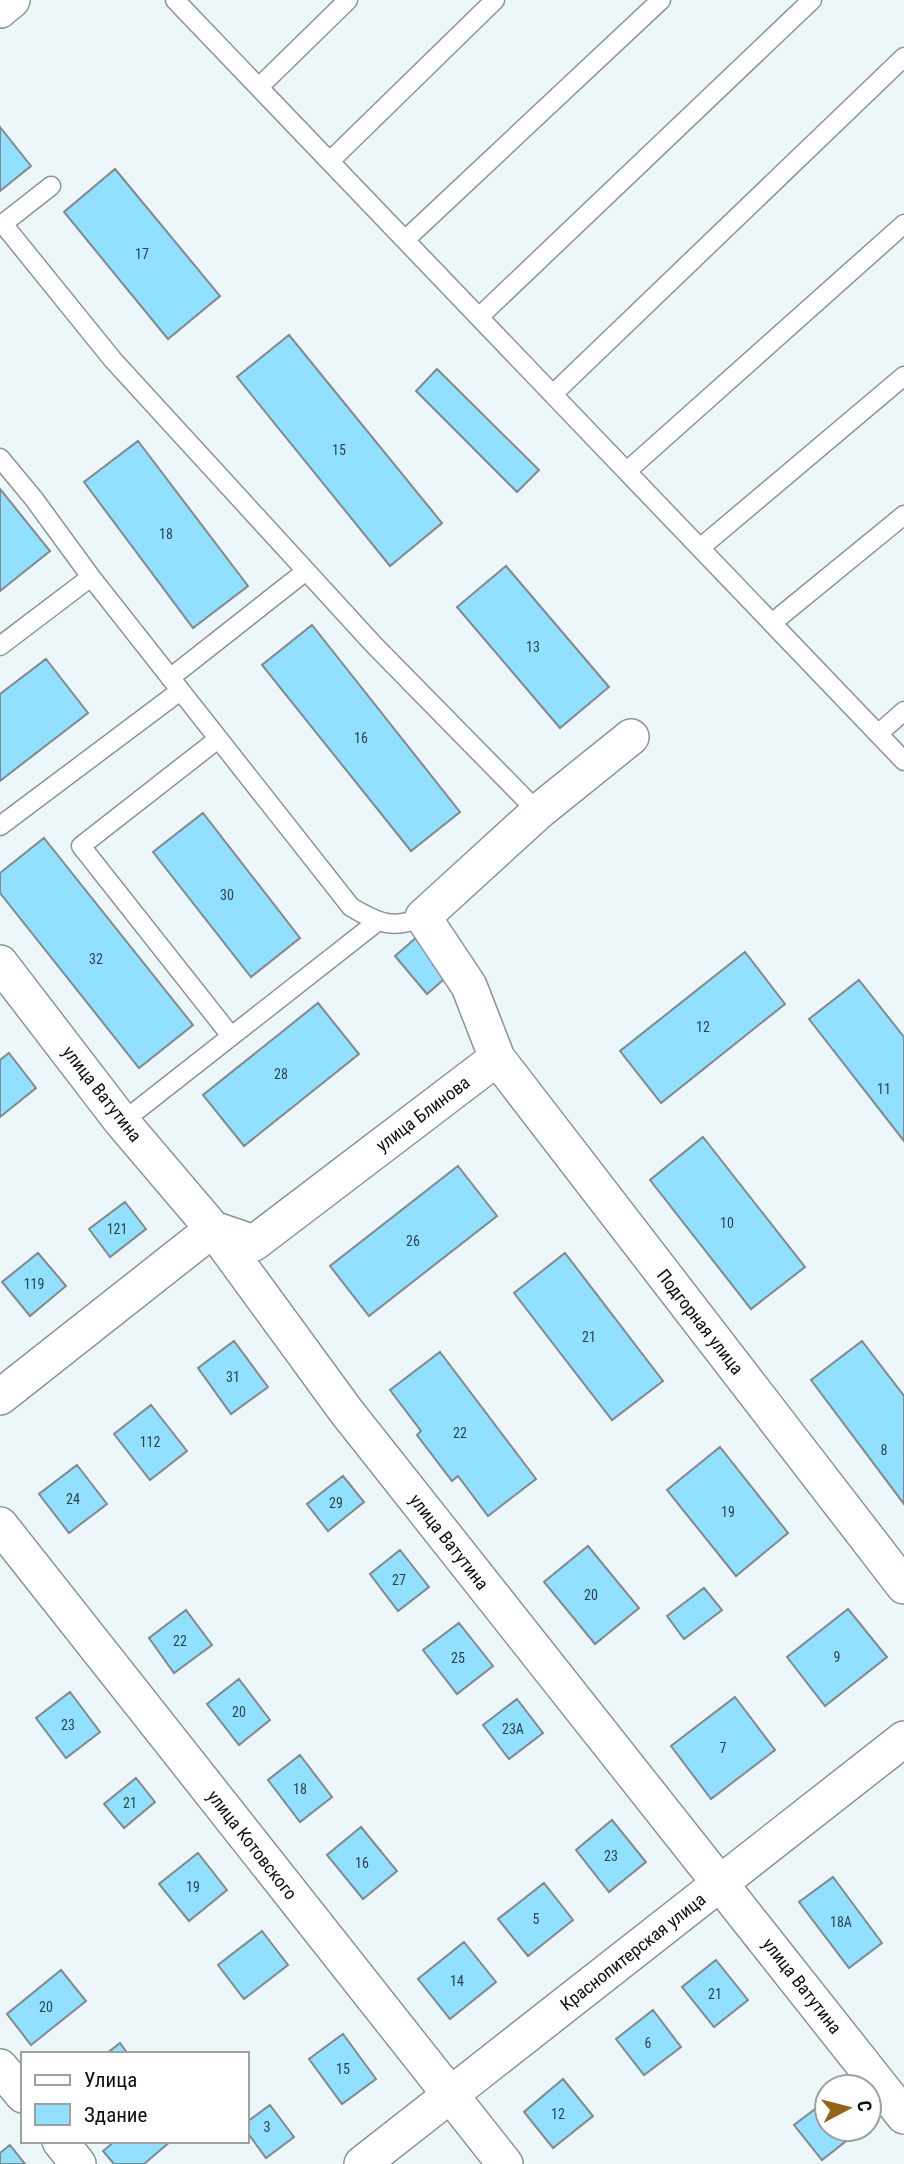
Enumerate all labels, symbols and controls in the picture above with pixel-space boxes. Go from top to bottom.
house number: 17 [135,246,149,262]
house number: 15 [332,442,346,458]
house number: 18 [159,526,173,542]
house number: 13 [526,639,540,655]
house number: 16 [354,730,368,746]
house number: 30 [220,887,234,903]
house number: 32 [89,951,103,967]
house number: 12 [696,1019,710,1035]
street label: улица Ватутина [58,1042,146,1146]
house number: 28 [274,1066,288,1082]
street label: улица Блинова [372,1072,474,1156]
house number: 11 [877,1081,891,1097]
house number: 10 [720,1215,734,1231]
house number: 121 [107,1221,127,1237]
house number: 26 [406,1233,420,1249]
street label: Подгорная улица [653,1265,748,1379]
house number: 119 [24,1276,44,1292]
house number: 21 [582,1329,596,1345]
house number: 31 [226,1369,240,1385]
house number: 22 [453,1425,467,1441]
house number: 112 [140,1434,160,1450]
house number: 8 [881,1442,888,1458]
street label: улица Ватутина [405,1490,493,1594]
house number: 24 [66,1491,80,1507]
house number: 29 [329,1495,343,1511]
house number: 19 [721,1504,735,1520]
house number: 27 [392,1572,406,1588]
house number: 20 [584,1587,598,1603]
house number: 22 [173,1633,187,1649]
house number: 9 [834,1649,840,1665]
house number: 25 [451,1650,465,1666]
house number: 20 [232,1704,246,1720]
house number: 23 [61,1717,75,1733]
house number: 23А [502,1721,524,1737]
house number: 7 [720,1740,727,1756]
house number: 18 [293,1781,307,1797]
street label: улица Котовского [203,1786,302,1904]
house number: 21 [123,1795,137,1811]
house number: 23 [604,1848,618,1864]
house number: 16 [355,1855,369,1871]
house number: 19 [186,1879,200,1895]
street label: Краснопитерская улица [556,1888,709,2015]
house number: 5 [533,1911,540,1927]
house number: 18А [830,1914,852,1930]
street label: улица Ватутина [758,1934,846,2038]
house number: 14 [450,1973,464,1989]
house number: 21 [708,1986,722,2002]
house number: 20 [39,1999,53,2015]
house number: 6 [645,2035,652,2051]
legend [21,2052,248,2143]
house number: 15 [336,2061,350,2077]
text: Улица [84,2068,137,2092]
north arrow [813,2073,883,2143]
text: С [852,2099,876,2113]
text: Здание [84,2103,148,2127]
house number: 12 [551,2106,565,2122]
house number: 3 [264,2119,270,2135]

